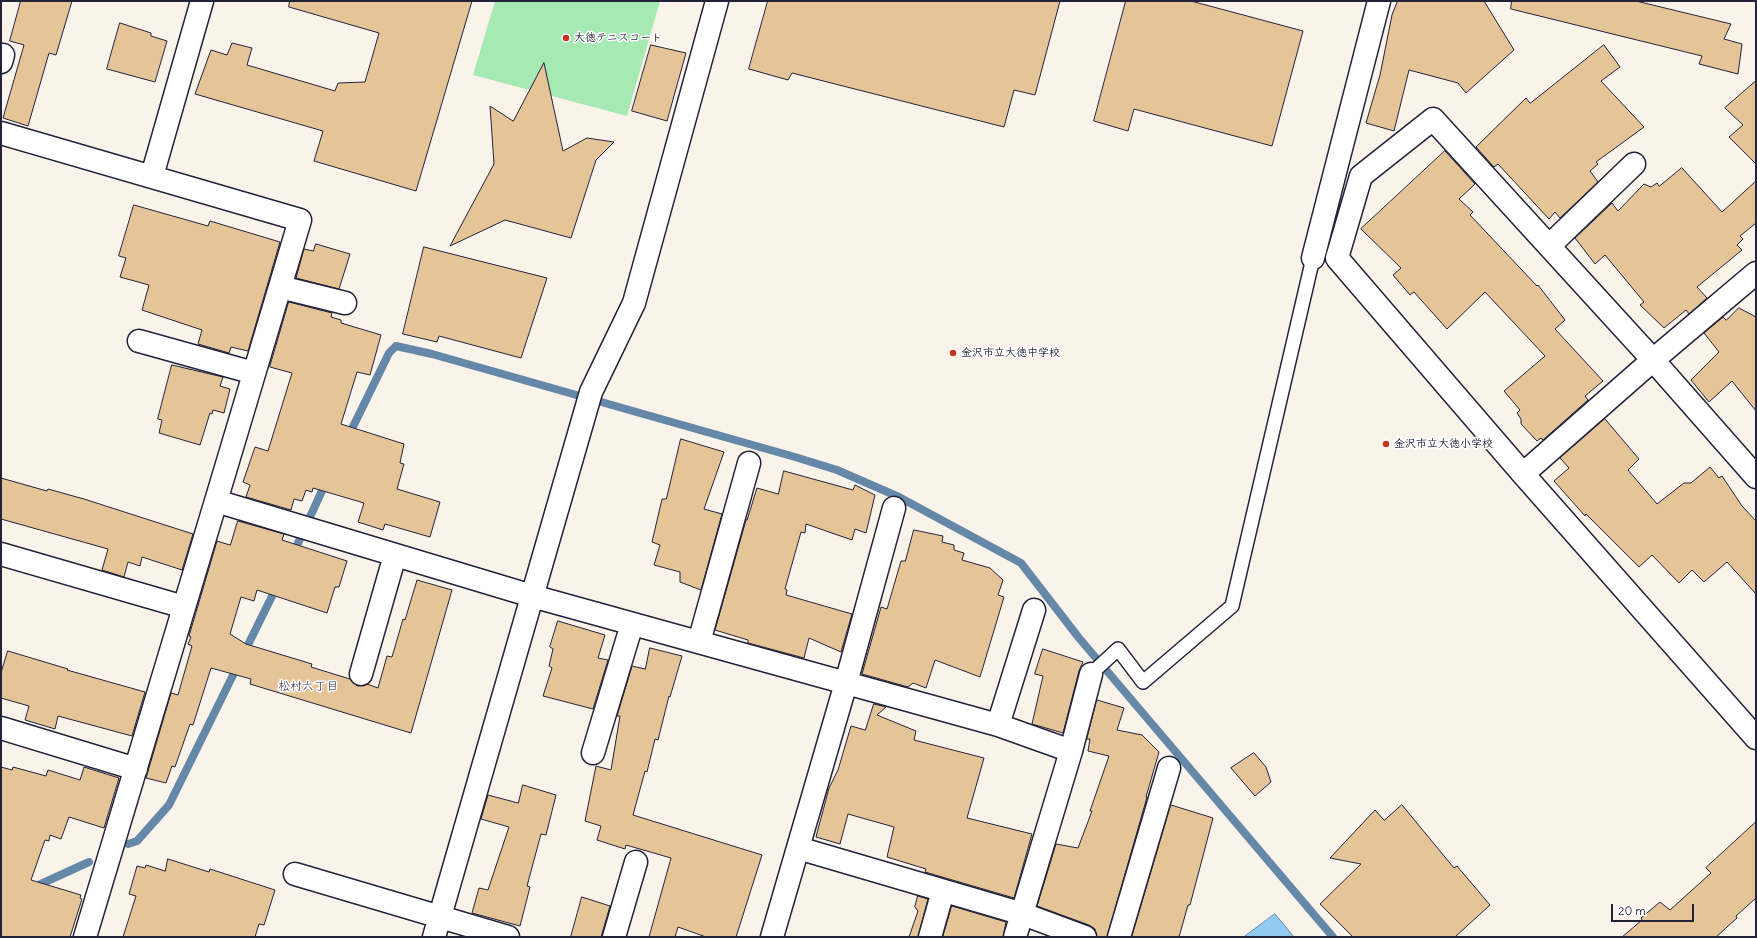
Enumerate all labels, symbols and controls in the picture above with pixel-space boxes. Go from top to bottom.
place label: 大徳テニスコート [574,31,662,45]
marker: 大徳テニスコート [561,33,571,43]
place label: 金沢市立大徳中学校 [961,346,1060,360]
marker: 金沢市立大徳中学校 [948,348,958,358]
place label: 金沢市立大徳小学校 [1394,437,1493,451]
marker: 金沢市立大徳小学校 [1381,439,1391,449]
district label: 松村六丁目 [278,680,338,694]
scale bar [1613,896,1696,922]
text: 20 m [1618,903,1646,918]

